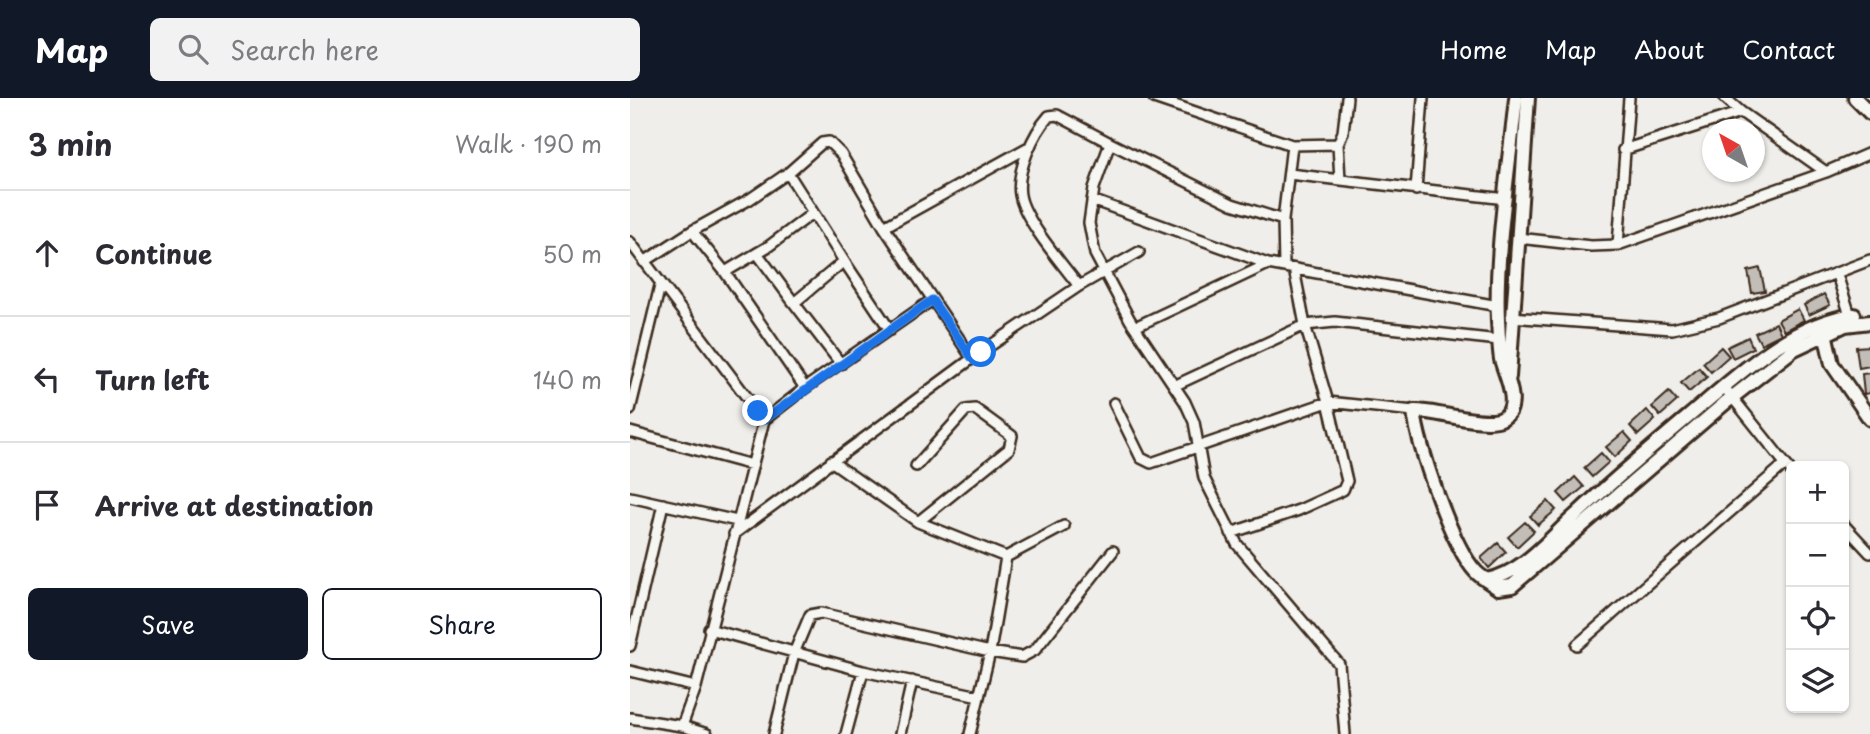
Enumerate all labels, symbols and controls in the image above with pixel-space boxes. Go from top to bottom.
search box [150,18,640,81]
text: Map [35,24,108,74]
icon: search [174,30,212,68]
text: Search here [230,30,379,69]
text: Home [1440,31,1507,67]
text: Map [1545,31,1596,67]
text: About [1634,31,1704,67]
text: Contact [1742,31,1835,67]
north arrow [1702,119,1765,182]
text: 3 min [28,121,113,166]
text: Walk · 190 m [455,126,602,161]
icon: ahead [28,234,66,272]
text: Continue [95,234,212,273]
text: 50 m [542,236,602,271]
route start [965,336,996,367]
icon: left [28,360,66,398]
text: Turn left [95,360,210,399]
text: 140 m [533,362,602,397]
route end [742,395,773,426]
map controls [1786,461,1849,713]
button: + [1786,461,1849,524]
icon: arrive [28,486,66,524]
text: Arrive at destination [95,486,374,525]
button: − [1786,524,1849,587]
button: locate [1786,587,1849,650]
button: Save [28,588,308,660]
button: Share [322,588,602,660]
button: layers [1786,650,1849,713]

